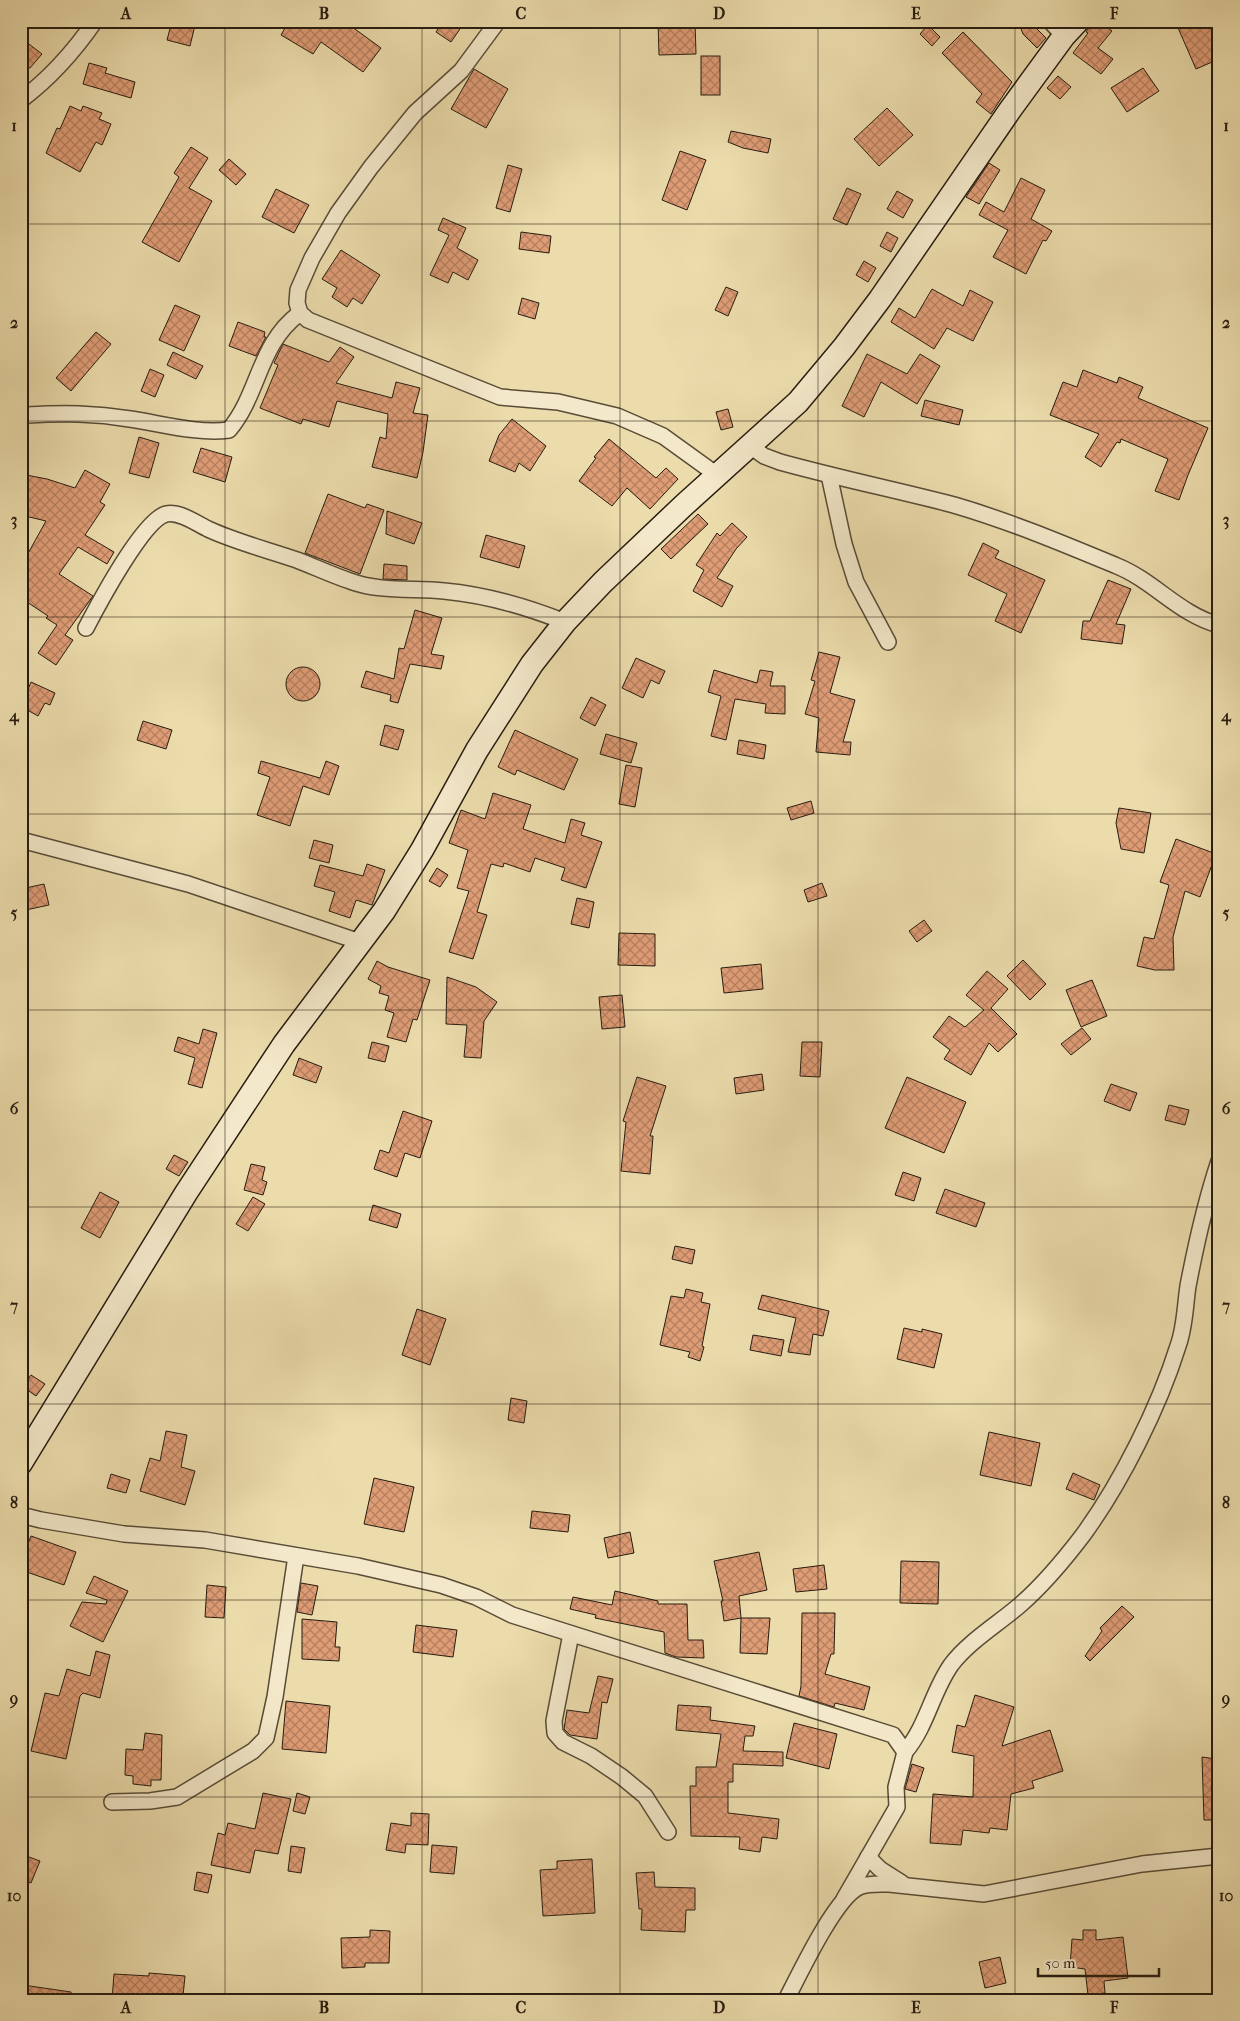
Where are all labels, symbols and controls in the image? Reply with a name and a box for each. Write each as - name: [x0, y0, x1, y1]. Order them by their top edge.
- text: A: [120, 4, 132, 23]
- text: B: [319, 4, 329, 23]
- text: C: [516, 4, 527, 23]
- text: D: [713, 4, 725, 23]
- text: E: [911, 4, 921, 23]
- text: F: [1109, 4, 1119, 23]
- text: 1: [11, 116, 17, 135]
- text: 1: [1223, 116, 1229, 135]
- text: 2: [10, 313, 18, 332]
- text: 2: [1222, 313, 1230, 332]
- text: 3: [11, 510, 17, 530]
- text: 3: [1223, 510, 1229, 530]
- text: 4: [8, 706, 20, 726]
- text: 4: [1220, 706, 1232, 726]
- text: 5: [11, 903, 18, 922]
- text: 5: [1223, 903, 1230, 922]
- text: 6: [10, 1099, 19, 1118]
- text: 6: [1222, 1099, 1231, 1118]
- text: 7: [9, 1296, 18, 1315]
- text: 7: [1221, 1296, 1230, 1315]
- text: 8: [10, 1493, 18, 1512]
- text: 8: [1222, 1493, 1230, 1512]
- text: 9: [9, 1689, 18, 1709]
- text: 9: [1221, 1689, 1230, 1709]
- text: 10: [7, 1886, 21, 1905]
- text: 10: [1219, 1886, 1233, 1905]
- scale bar: [1038, 1946, 1159, 1978]
- text: 50 m: [1045, 1954, 1076, 1972]
- text: A: [120, 1998, 132, 2017]
- text: B: [319, 1998, 329, 2017]
- text: C: [516, 1998, 527, 2017]
- text: D: [713, 1998, 725, 2017]
- text: E: [911, 1998, 921, 2017]
- text: F: [1109, 1998, 1119, 2017]

